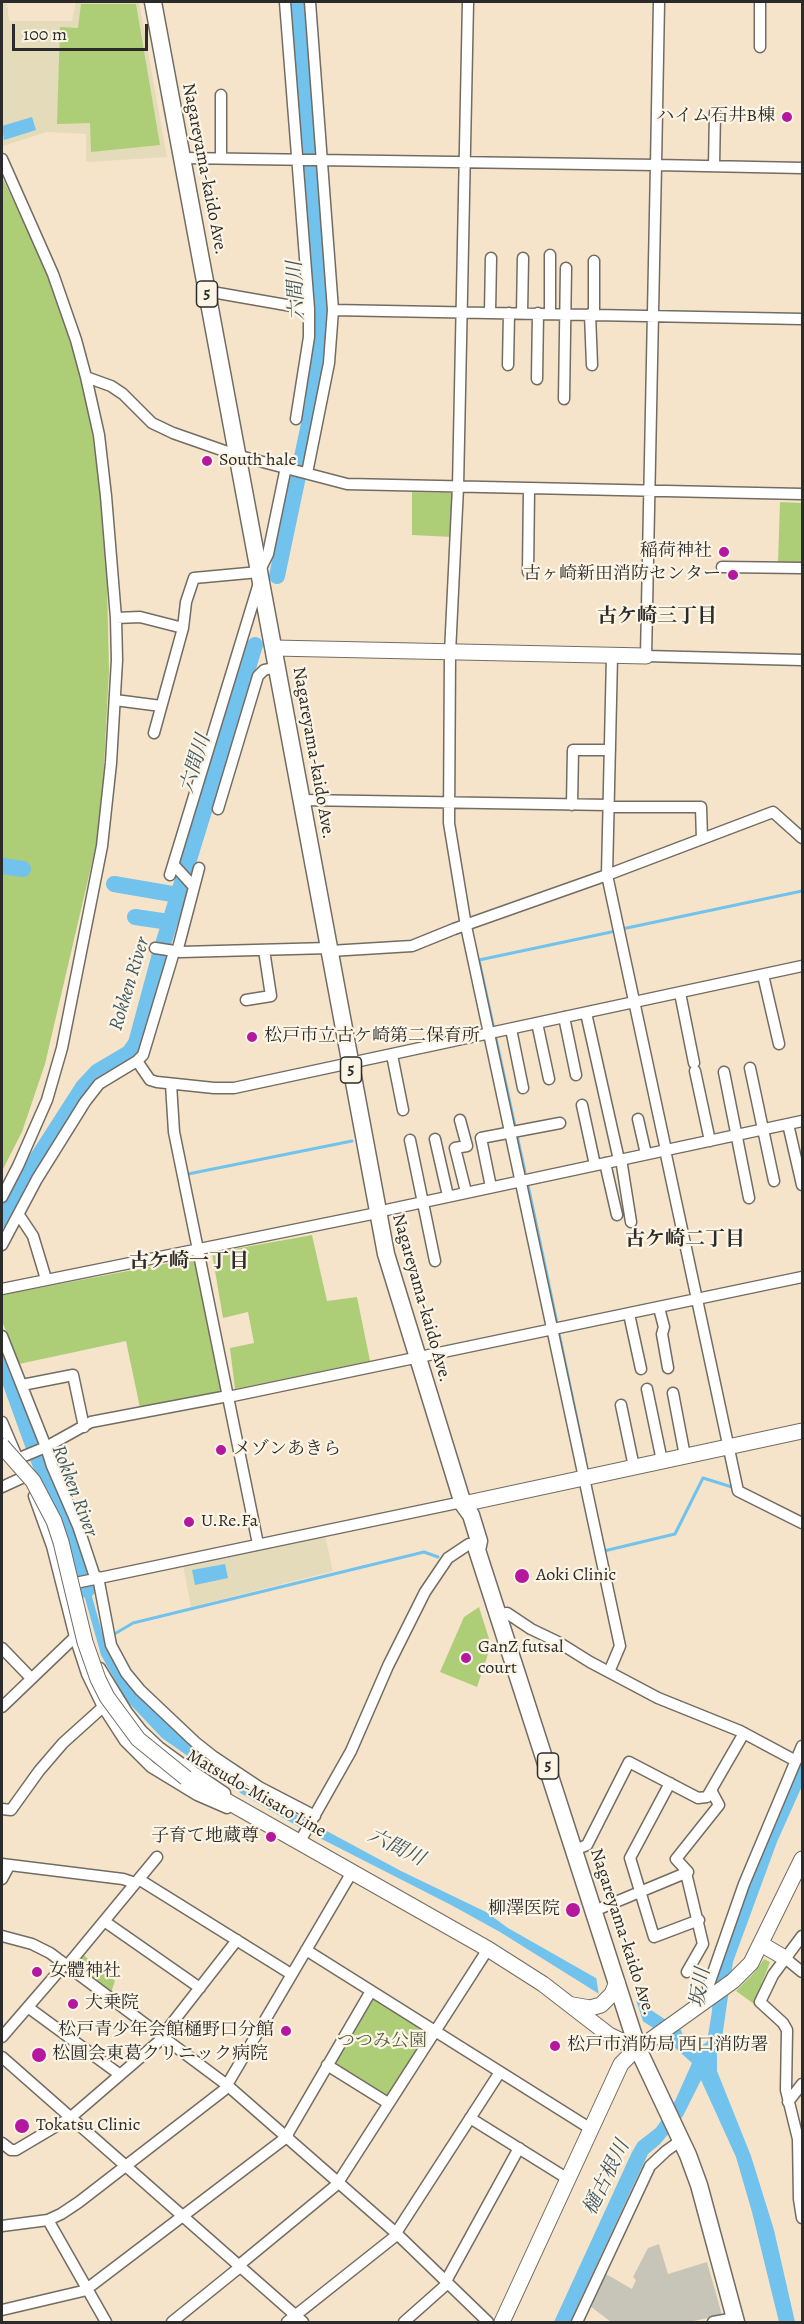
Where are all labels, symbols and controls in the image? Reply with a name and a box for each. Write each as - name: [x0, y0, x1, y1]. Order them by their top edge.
- scale bar: [15, 12, 152, 50]
- text: 100 m: [23, 22, 67, 46]
- street label: Nagareyama-kaido Ave.: [177, 81, 231, 257]
- place label: ハイム石井B棟: [656, 106, 775, 128]
- marker: ハイム石井B棟: [780, 110, 794, 124]
- water label: 六間川: [283, 260, 311, 322]
- road number: 5: [196, 281, 218, 307]
- place label: South hale: [219, 450, 296, 472]
- marker: South hale: [200, 454, 214, 468]
- place label: 稲荷神社: [640, 541, 712, 563]
- marker: 稲荷神社: [717, 545, 731, 559]
- place label: 古ヶ崎新田消防センター: [523, 564, 721, 586]
- marker: 古ヶ崎新田消防センター: [726, 568, 740, 582]
- district label: 古ケ崎三丁目: [597, 605, 717, 629]
- street label: Nagareyama-kaido Ave.: [287, 665, 339, 841]
- water label: 六間川: [176, 732, 216, 796]
- water label: Rokken River: [104, 935, 156, 1033]
- place label: 松戸市立古ケ崎第二保育所: [264, 1026, 480, 1048]
- marker: 松戸市立古ケ崎第二保育所: [245, 1030, 259, 1044]
- road number: 5: [340, 1057, 362, 1083]
- street label: Nagareyama-kaido Ave.: [387, 1211, 455, 1385]
- district label: 古ケ崎二丁目: [625, 1228, 745, 1252]
- district label: 古ケ崎一丁目: [129, 1250, 249, 1274]
- place label: メゾンあきら: [233, 1439, 341, 1461]
- water label: Rokken River: [46, 1442, 102, 1540]
- marker: メゾンあきら: [214, 1443, 228, 1457]
- place label: U.Re.Fa: [201, 1511, 258, 1533]
- marker: U.Re.Fa: [182, 1515, 196, 1529]
- place label: Aoki Clinic: [536, 1565, 616, 1587]
- marker: Aoki Clinic: [513, 1567, 531, 1585]
- place label: GanZ futsal court: [478, 1637, 563, 1680]
- marker: GanZ futsal court: [459, 1651, 473, 1665]
- street label: Matsudo-Misato Line: [182, 1745, 330, 1843]
- road number: 5: [538, 1753, 558, 1779]
- water label: 六間川: [364, 1824, 428, 1872]
- place label: 子育て地蔵尊: [151, 1826, 259, 1848]
- marker: 子育て地蔵尊: [264, 1830, 278, 1844]
- street label: Nagareyama-kaido Ave.: [585, 1846, 659, 2018]
- place label: 柳澤医院: [488, 1899, 560, 1921]
- marker: 柳澤医院: [564, 1901, 582, 1919]
- place label: 女體神社: [49, 1961, 121, 1983]
- marker: 女體神社: [30, 1965, 44, 1979]
- water label: 坂川: [686, 1966, 716, 2010]
- place label: 大乗院: [85, 1993, 139, 2015]
- marker: 大乗院: [66, 1997, 80, 2011]
- place label: 松戸青少年会館樋野口分館: [58, 2020, 274, 2042]
- marker: 松戸青少年会館樋野口分館: [279, 2024, 293, 2038]
- park label: つつみ公園: [337, 2031, 427, 2053]
- place label: 松戸市消防局 西口消防署: [567, 2035, 769, 2057]
- marker: 松戸市消防局 西口消防署: [548, 2039, 562, 2053]
- place label: 松圓会東葛クリニック病院: [52, 2044, 268, 2066]
- marker: 松圓会東葛クリニック病院: [30, 2046, 48, 2064]
- place label: Tokatsu Clinic: [36, 2115, 140, 2137]
- marker: Tokatsu Clinic: [13, 2117, 31, 2135]
- water label: 樋古根川: [579, 2137, 635, 2219]

